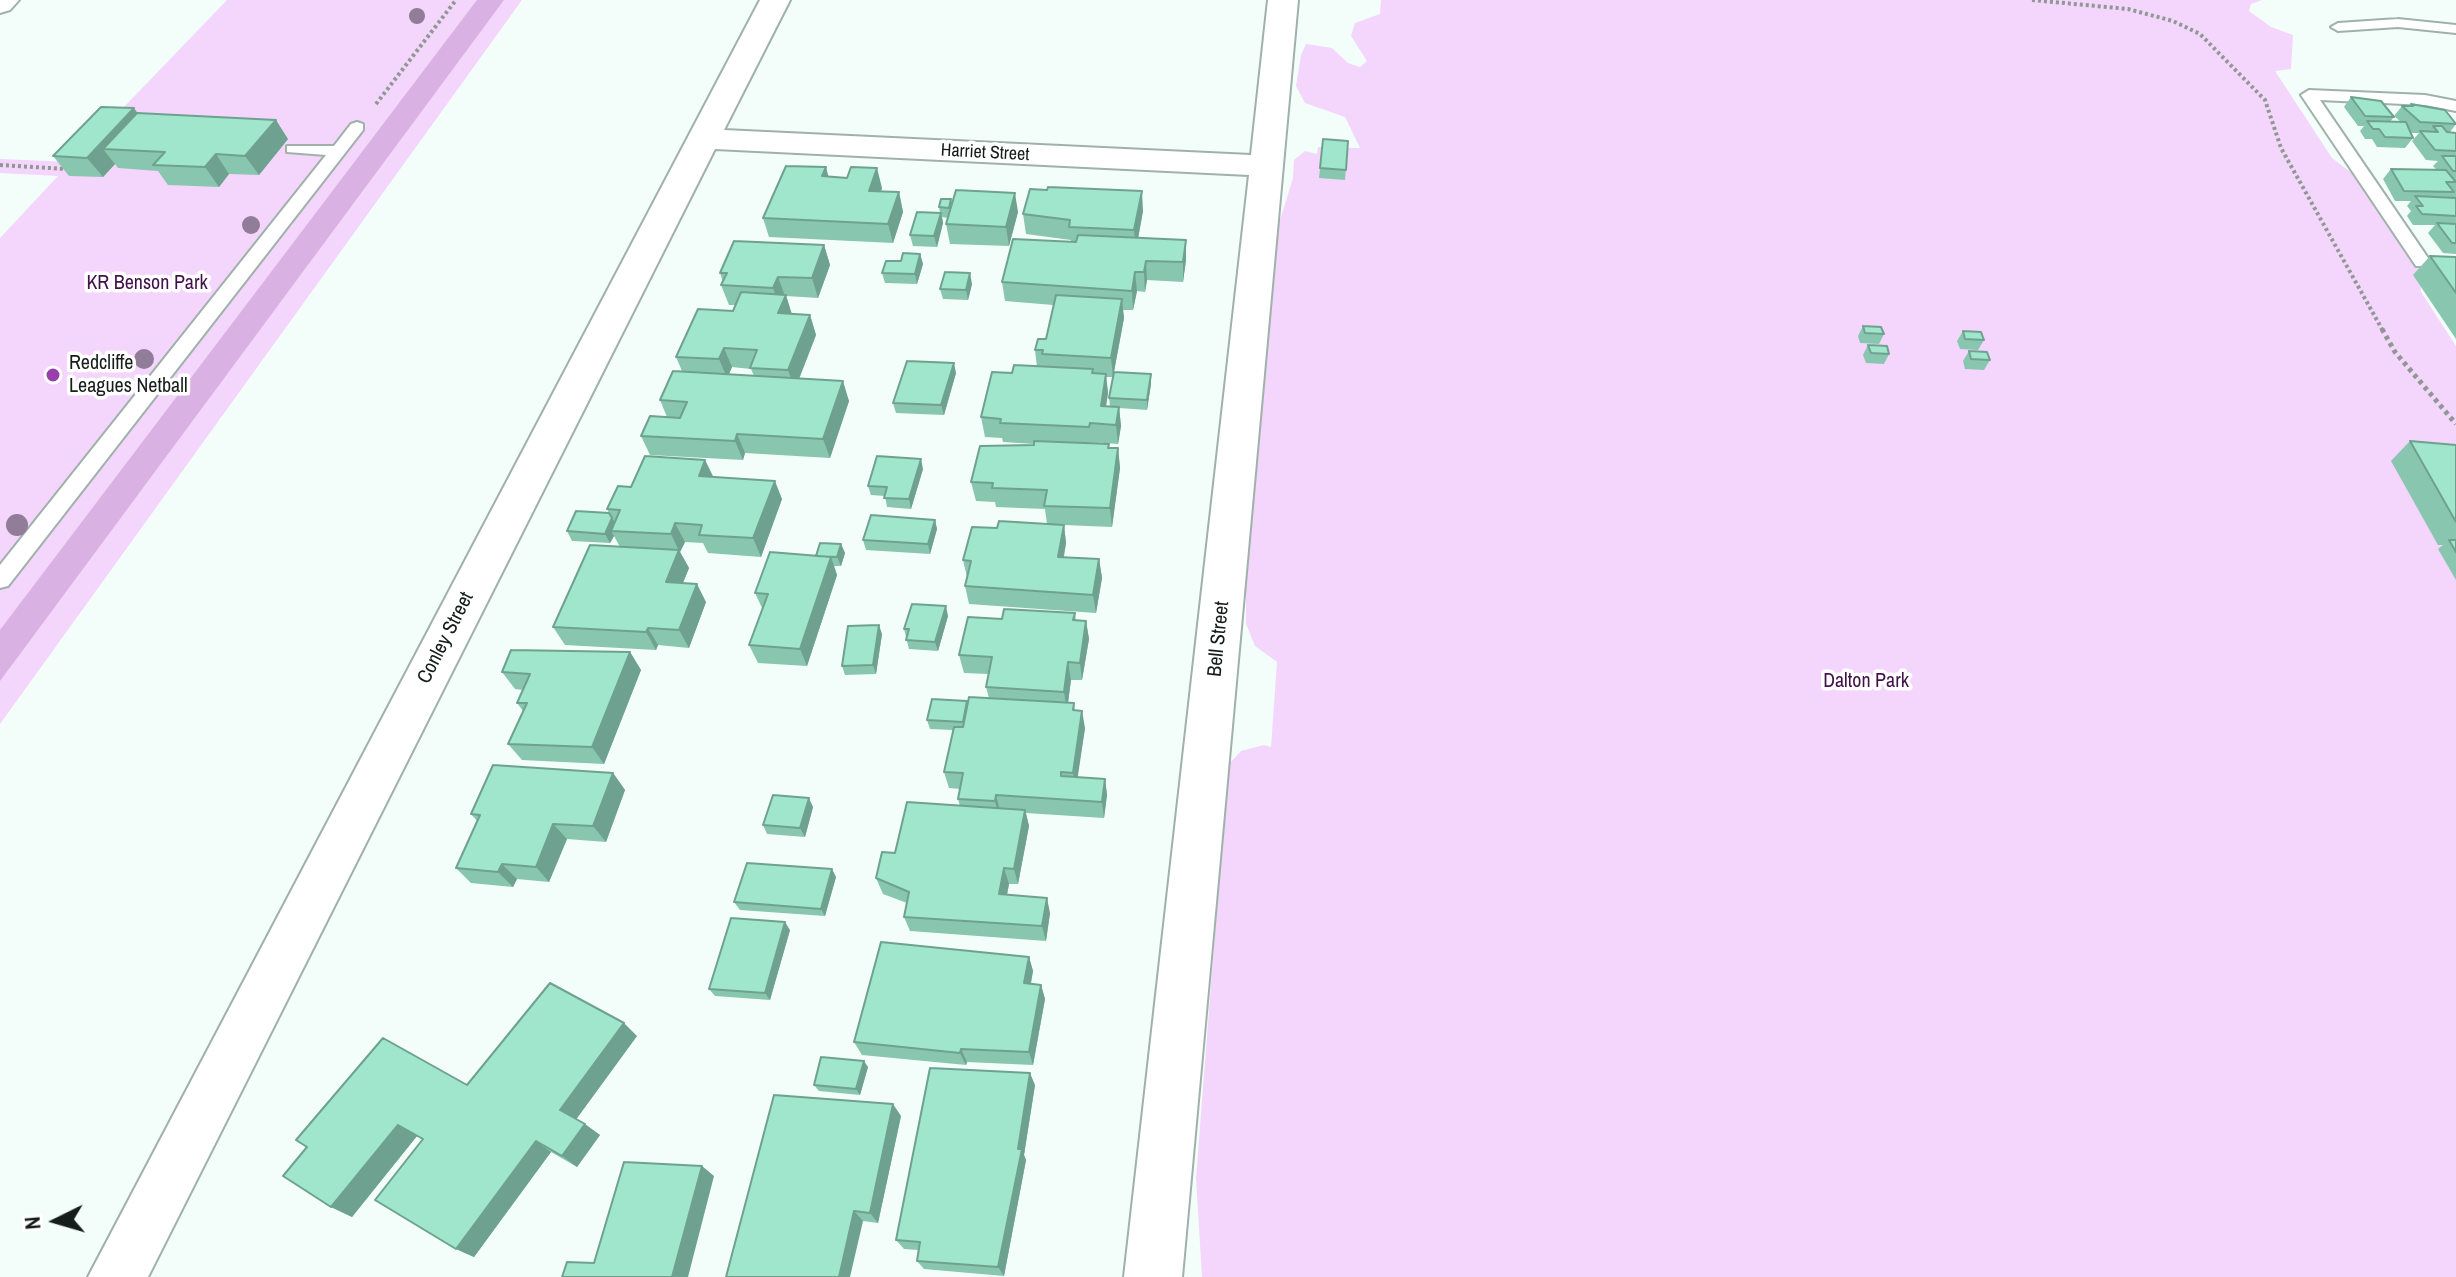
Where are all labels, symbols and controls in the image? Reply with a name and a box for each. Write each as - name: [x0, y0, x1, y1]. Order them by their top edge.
- street label: Harriet Street: [940, 140, 1030, 166]
- park label: KR Benson Park: [86, 272, 208, 296]
- place label: Redcliffe Leagues Netball: [69, 352, 188, 399]
- marker: Redcliffe Leagues Netball: [44, 366, 62, 384]
- street label: Conley Street: [413, 588, 479, 688]
- street label: Bell Street: [1203, 600, 1235, 678]
- park label: Dalton Park: [1823, 670, 1909, 694]
- north arrow: [16, 1181, 96, 1261]
- text: N: [17, 1215, 48, 1231]

